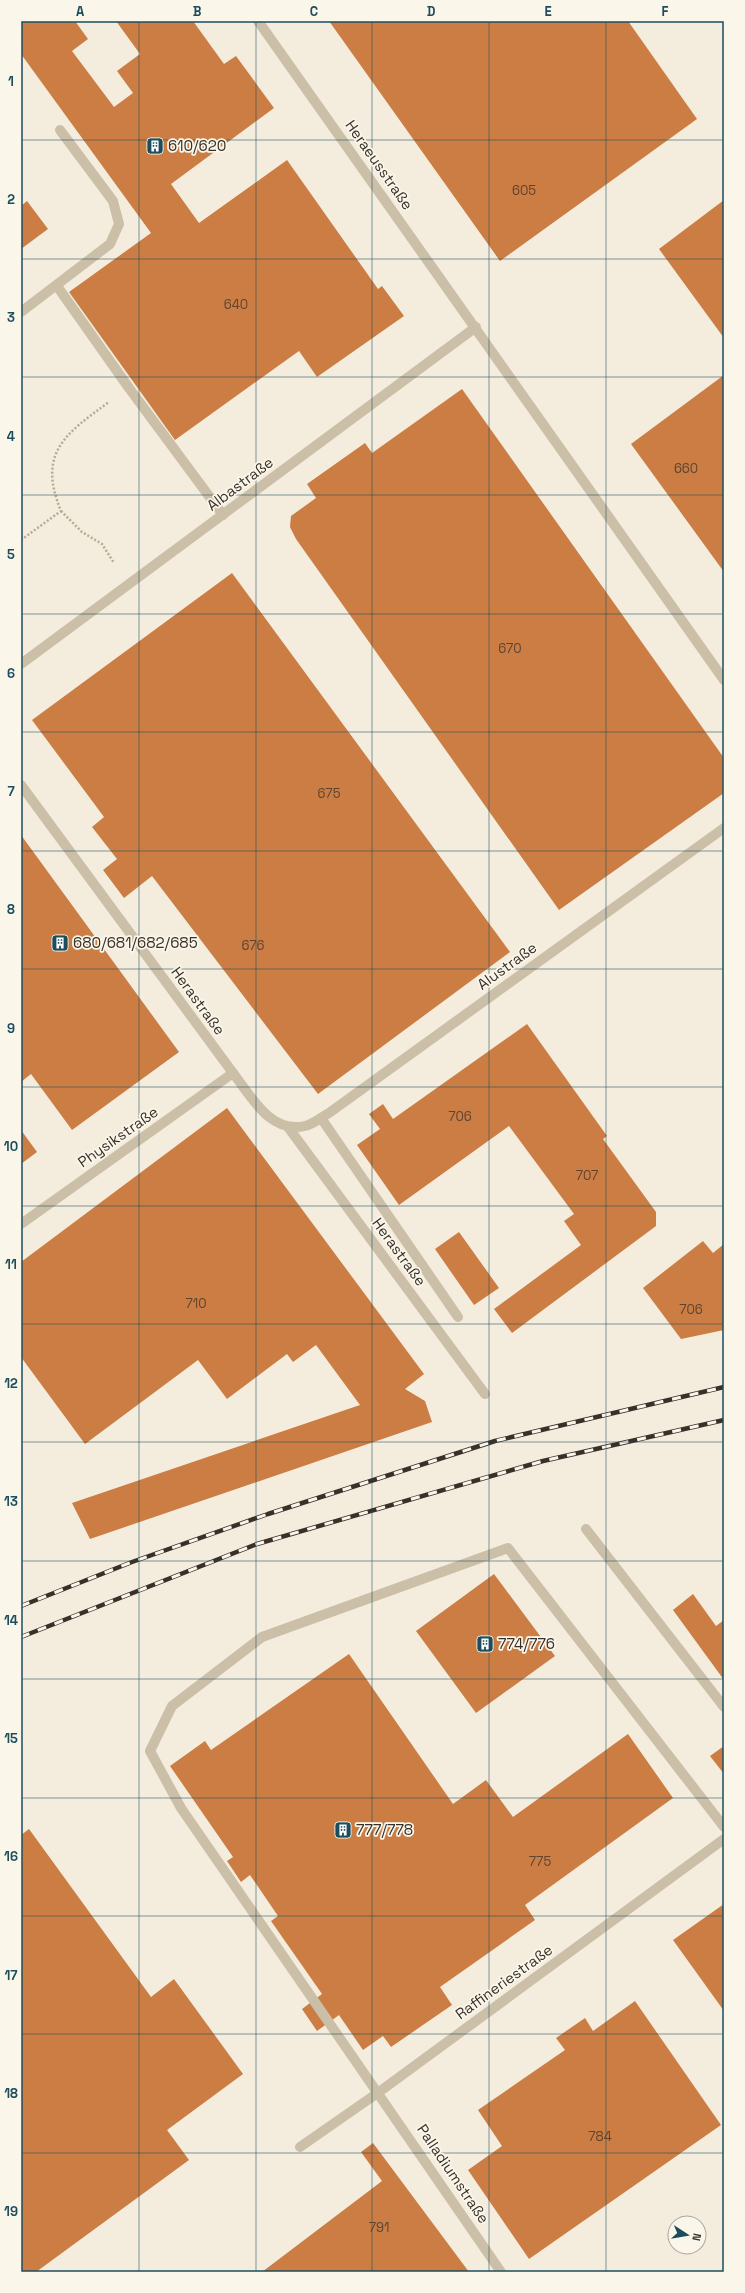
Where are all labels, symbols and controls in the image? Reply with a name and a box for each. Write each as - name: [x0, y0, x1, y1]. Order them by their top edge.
- text: A: [76, 3, 85, 20]
- text: B: [193, 3, 202, 20]
- text: C: [310, 3, 318, 20]
- text: D: [427, 3, 436, 20]
- text: E: [544, 3, 552, 20]
- text: F: [662, 3, 669, 20]
- text: 1: [8, 73, 14, 90]
- street label: Heraeusstraße: [341, 116, 418, 213]
- building icon: 610/620: [145, 136, 165, 156]
- place label: 610/620: [168, 136, 226, 155]
- house number: 605: [512, 182, 536, 199]
- text: 2: [7, 191, 15, 208]
- house number: 640: [224, 296, 248, 313]
- text: 3: [7, 309, 15, 326]
- text: 4: [7, 428, 15, 445]
- street label: Albastraße: [203, 452, 277, 515]
- house number: 660: [674, 460, 698, 477]
- text: 5: [7, 546, 15, 563]
- house number: 670: [498, 640, 522, 657]
- text: 6: [7, 665, 15, 682]
- text: 7: [7, 783, 15, 800]
- house number: 675: [318, 785, 341, 802]
- text: 8: [7, 901, 15, 918]
- building icon: 680/681/682/685: [50, 933, 70, 953]
- place label: 680/681/682/685: [73, 933, 198, 952]
- house number: 676: [242, 937, 265, 954]
- street label: Alustraße: [473, 937, 540, 994]
- street label: Herastraße: [167, 963, 230, 1039]
- text: 9: [7, 1020, 15, 1037]
- street label: Physikstraße: [74, 1102, 162, 1171]
- house number: 706: [448, 1108, 472, 1125]
- text: 10: [4, 1138, 18, 1155]
- house number: 707: [576, 1167, 598, 1184]
- street label: Herastraße: [368, 1214, 431, 1290]
- text: 11: [5, 1256, 17, 1273]
- house number: 710: [186, 1295, 206, 1312]
- house number: 706: [679, 1301, 703, 1318]
- text: 12: [4, 1375, 18, 1392]
- text: 13: [4, 1493, 18, 1510]
- text: 14: [4, 1612, 18, 1629]
- building icon: 774/776: [475, 1634, 495, 1654]
- place label: 774/776: [498, 1634, 555, 1653]
- text: 15: [4, 1730, 18, 1747]
- building icon: 777/778: [333, 1820, 353, 1840]
- place label: 777/778: [356, 1820, 413, 1839]
- text: 16: [4, 1848, 18, 1865]
- house number: 775: [529, 1853, 551, 1870]
- street label: Raffineriestraße: [451, 1940, 556, 2023]
- text: 17: [4, 1967, 18, 1984]
- text: 18: [4, 2085, 18, 2102]
- street label: Palladiumstraße: [413, 2120, 494, 2227]
- house number: 784: [588, 2128, 612, 2145]
- text: 19: [4, 2203, 18, 2220]
- north arrow: [667, 2215, 707, 2255]
- house number: 791: [369, 2219, 389, 2236]
- text: N: [689, 2232, 704, 2242]

